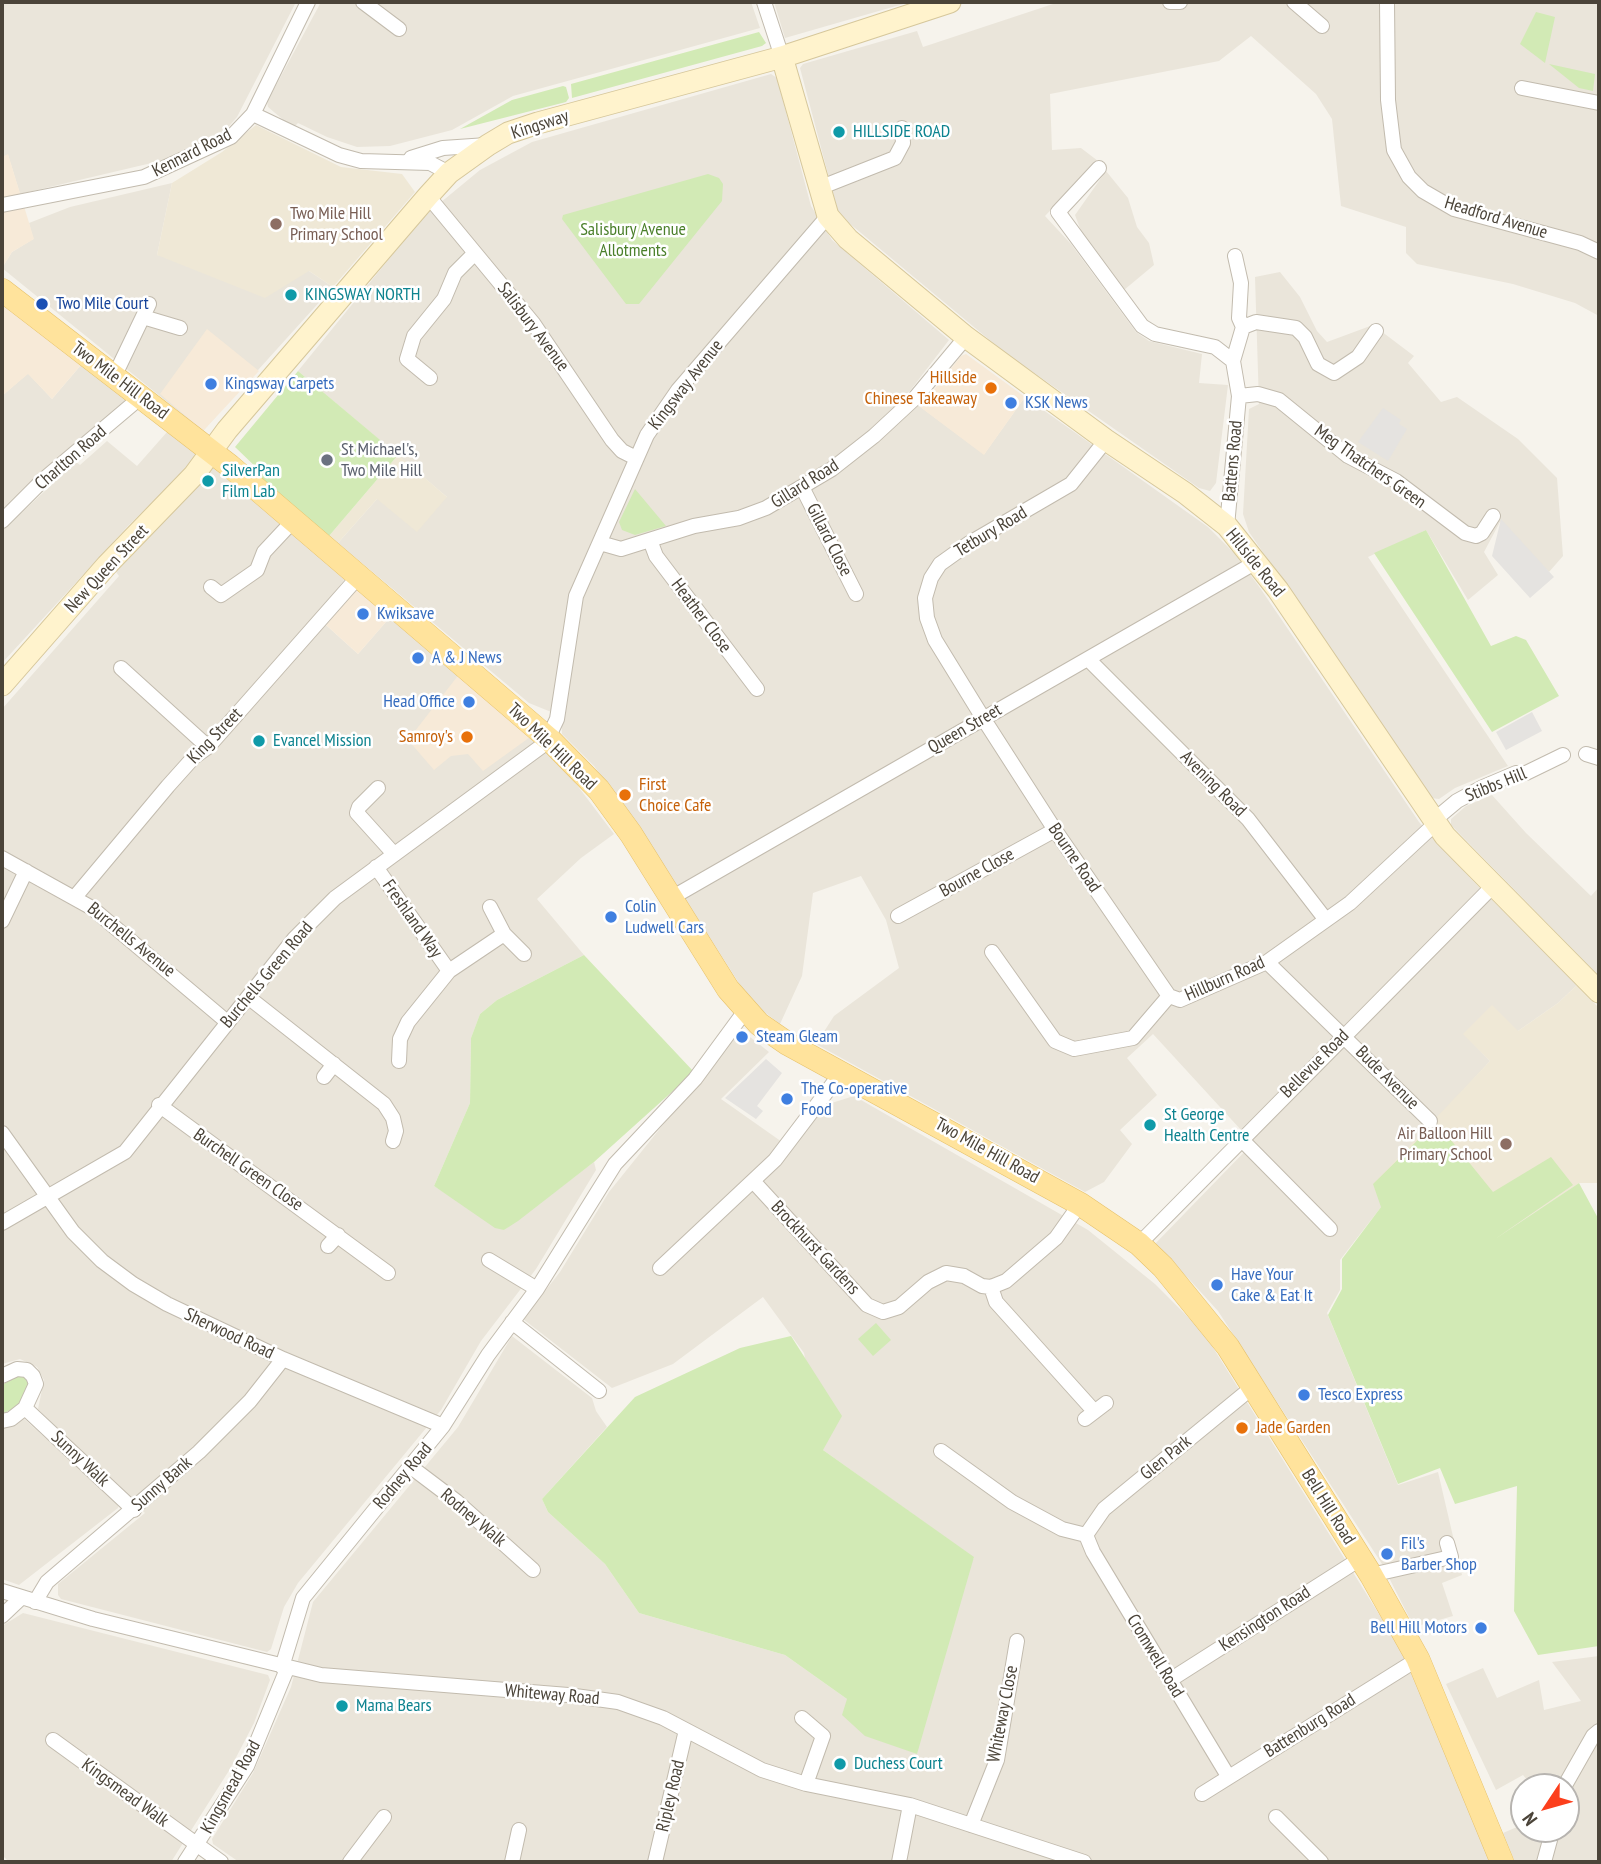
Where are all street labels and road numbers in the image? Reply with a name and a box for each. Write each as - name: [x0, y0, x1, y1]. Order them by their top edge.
- street label: Kingsway: [509, 106, 571, 144]
- street label: Kennard Road: [149, 124, 235, 182]
- street label: Headford Avenue: [1442, 192, 1550, 244]
- street label: Salisbury Avenue: [493, 278, 573, 376]
- street label: Kingsway Avenue: [644, 336, 728, 434]
- street label: Two Mile Hill Road: [67, 338, 173, 424]
- street label: Battens Road: [1219, 420, 1247, 502]
- street label: Meg Thatchers Green: [1310, 420, 1430, 514]
- street label: Charlton Road: [31, 421, 111, 495]
- street label: Gillard Road: [767, 455, 843, 513]
- street label: Gillard Close: [802, 500, 856, 580]
- street label: Tetbury Road: [951, 502, 1031, 562]
- street label: New Queen Street: [61, 520, 153, 618]
- street label: Hillside Road: [1221, 524, 1289, 602]
- street label: Heather Close: [666, 575, 736, 657]
- street label: Two Mile Hill Road: [503, 699, 601, 795]
- street label: Queen Street: [924, 699, 1006, 759]
- street label: King Street: [183, 703, 247, 769]
- street label: Avening Road: [1176, 747, 1250, 821]
- street label: Stibbs Hill: [1462, 763, 1530, 807]
- street label: Bourne Road: [1043, 819, 1105, 897]
- street label: Bourne Close: [936, 844, 1018, 902]
- street label: Freshland Way: [377, 876, 447, 962]
- street label: Burchells Avenue: [83, 898, 179, 982]
- street label: Burchells Green Road: [216, 917, 318, 1033]
- street label: Hillburn Road: [1182, 952, 1268, 1006]
- street label: Bellevue Road: [1276, 1025, 1354, 1103]
- street label: Bude Avenue: [1351, 1042, 1423, 1114]
- street label: Two Mile Hill Road: [931, 1114, 1043, 1188]
- street label: Burchell Green Close: [189, 1124, 307, 1216]
- street label: Brockhurst Gardens: [766, 1197, 864, 1299]
- street label: Sherwood Road: [181, 1304, 277, 1364]
- street label: Sunny Walk: [46, 1427, 114, 1491]
- street label: Glen Park: [1136, 1431, 1196, 1485]
- street label: Rodney Road: [369, 1438, 437, 1514]
- street label: Sunny Bank: [128, 1452, 196, 1516]
- street label: Bell Hill Road: [1296, 1465, 1360, 1549]
- street label: Rodney Walk: [436, 1484, 510, 1552]
- street label: Kensington Road: [1215, 1582, 1315, 1656]
- street label: Cromwell Road: [1122, 1610, 1188, 1702]
- street label: Whiteway Close: [983, 1664, 1023, 1764]
- street label: Whiteway Road: [504, 1680, 600, 1710]
- street label: Battenburg Road: [1260, 1689, 1360, 1763]
- street label: Kingsmead Road: [197, 1737, 265, 1837]
- street label: Kingsmead Walk: [77, 1754, 173, 1832]
- street label: Ripley Road: [652, 1758, 690, 1834]

